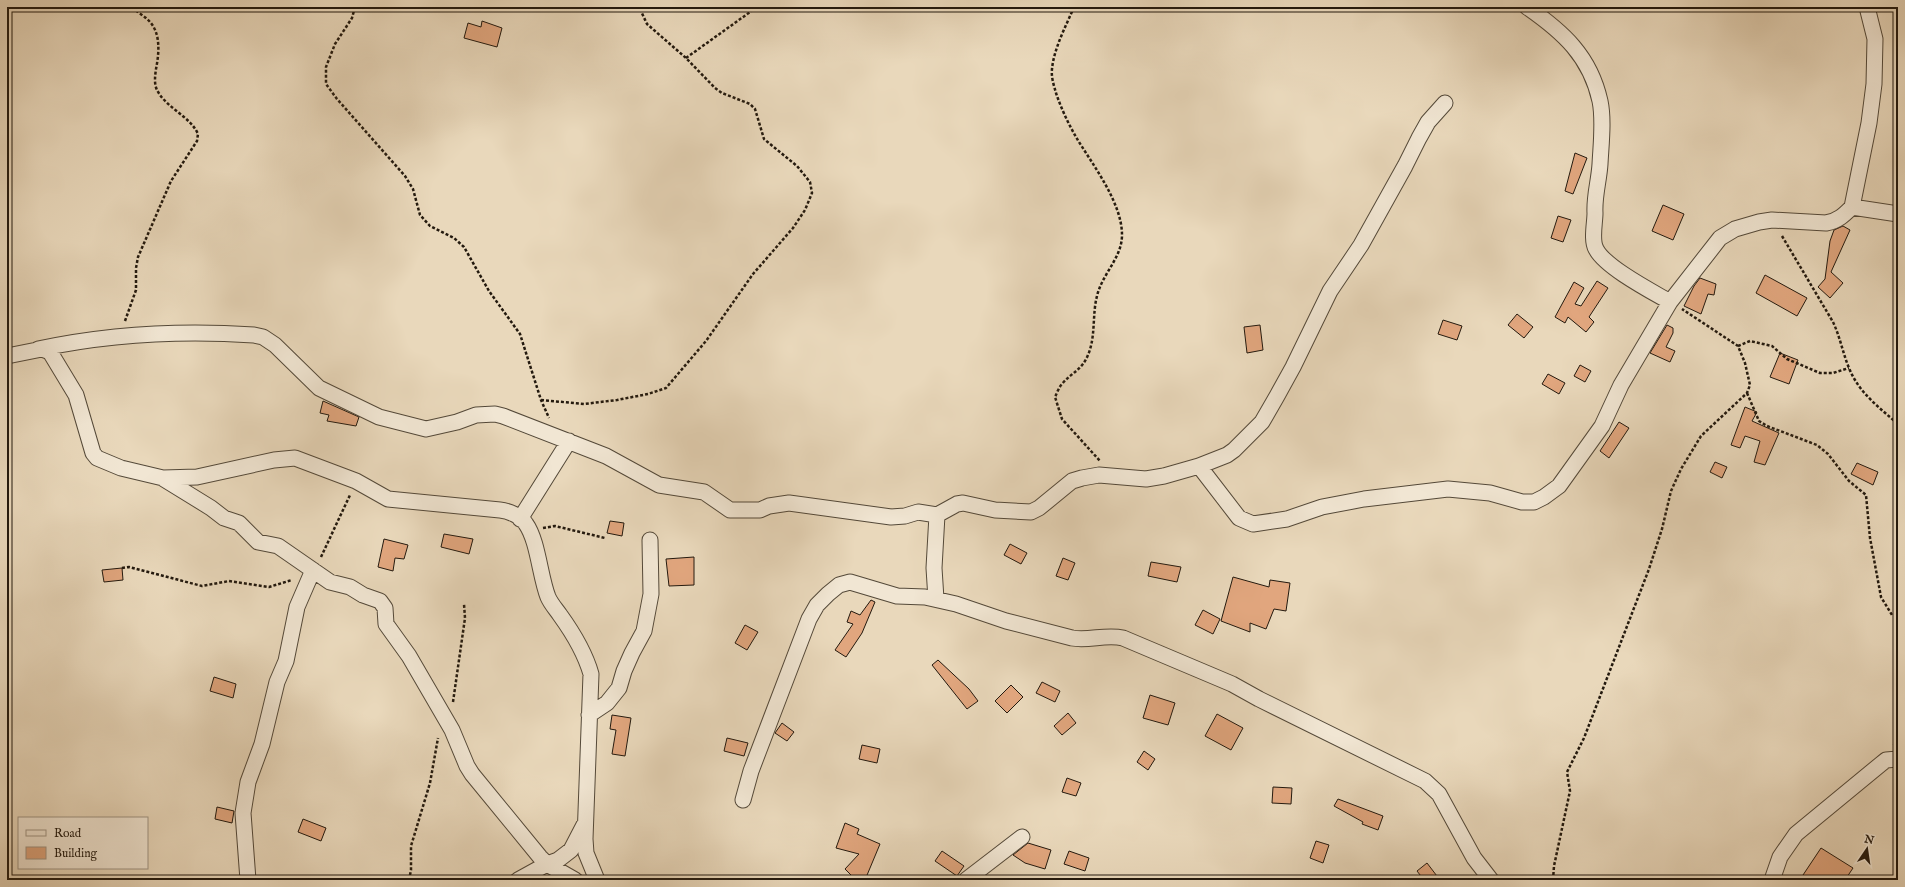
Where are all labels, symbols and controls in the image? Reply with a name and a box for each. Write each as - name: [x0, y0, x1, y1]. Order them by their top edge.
- legend: [18, 817, 148, 869]
- text: Road: [54, 826, 82, 841]
- north arrow: [1847, 829, 1887, 869]
- text: N: [1862, 832, 1876, 848]
- text: Building: [54, 846, 98, 861]

